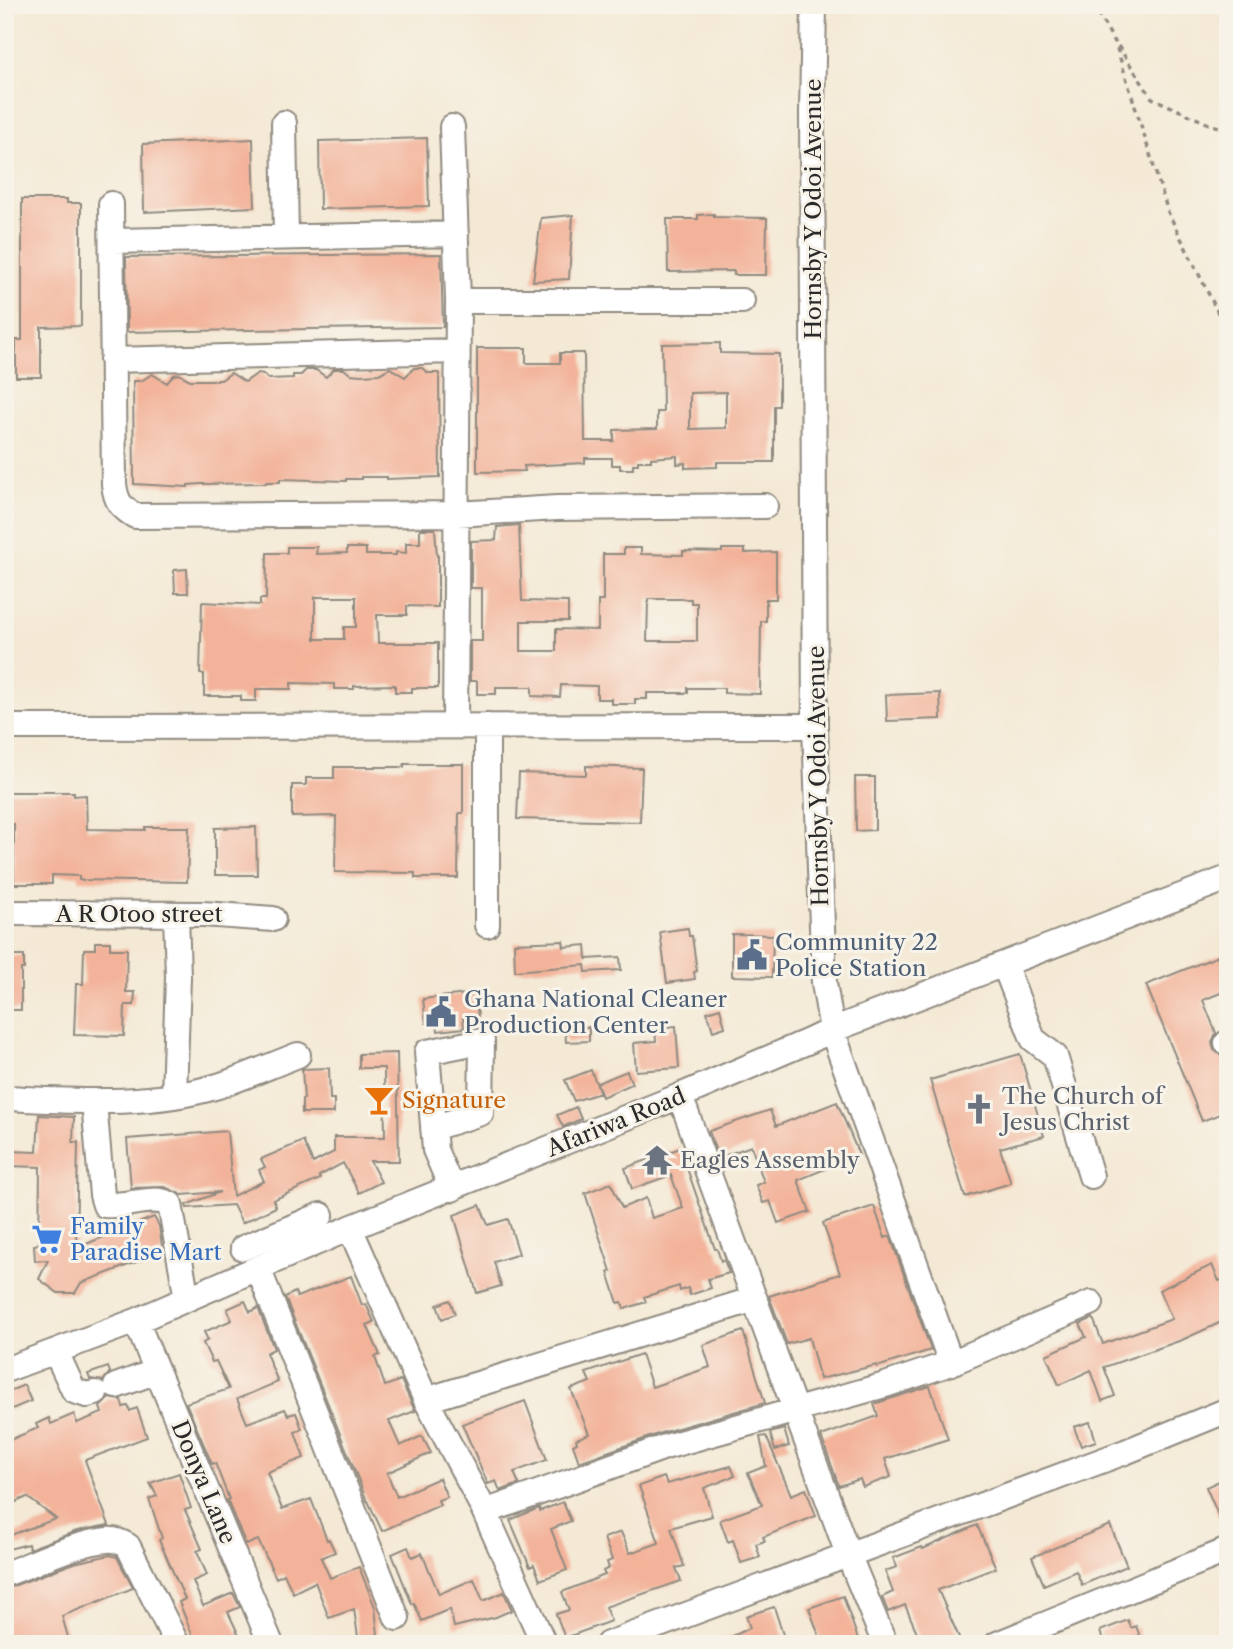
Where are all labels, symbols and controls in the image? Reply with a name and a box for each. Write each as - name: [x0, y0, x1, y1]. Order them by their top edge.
- street label: Hornsby Y Odoi Avenue: [799, 79, 827, 339]
- street label: Hornsby Y Odoi Avenue: [802, 645, 834, 907]
- street label: A R Otoo street: [54, 900, 223, 928]
- place label: Community 22 Police Station: [775, 928, 938, 982]
- public building icon: Community 22 Police Station: [735, 938, 769, 972]
- place label: Ghana National Cleaner Production Center: [464, 985, 728, 1039]
- public building icon: Ghana National Cleaner Production Center: [424, 995, 458, 1029]
- street label: Afariwa Road: [542, 1081, 689, 1163]
- place label: The Church of Jesus Christ: [999, 1082, 1166, 1136]
- bar icon: Signature: [362, 1083, 396, 1117]
- place label: Signature: [402, 1086, 506, 1114]
- church icon: The Church of Jesus Christ: [962, 1092, 996, 1126]
- temple icon: Eagles Assembly: [640, 1143, 674, 1177]
- place label: Eagles Assembly: [680, 1146, 860, 1174]
- place label: Family Paradise Mart: [70, 1212, 222, 1266]
- supermarket icon: Family Paradise Mart: [30, 1222, 64, 1256]
- street label: Donya Lane: [165, 1416, 243, 1548]

